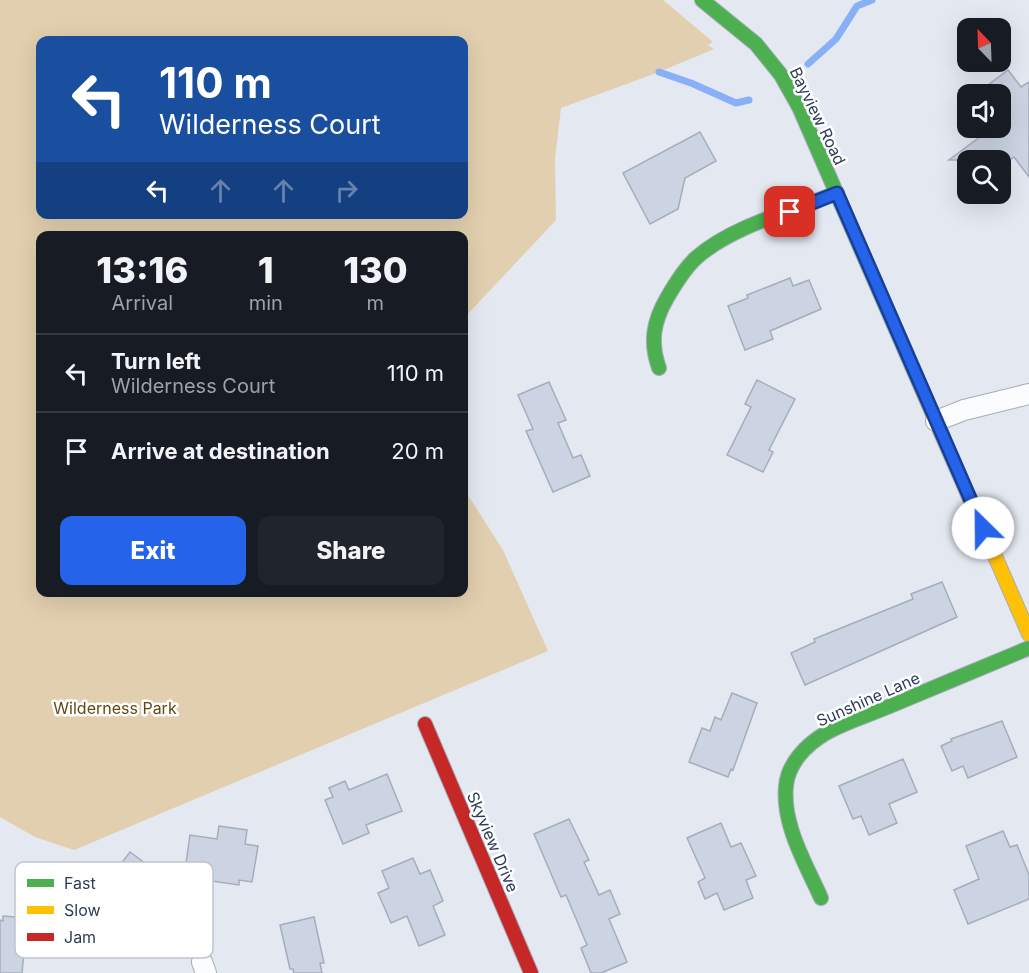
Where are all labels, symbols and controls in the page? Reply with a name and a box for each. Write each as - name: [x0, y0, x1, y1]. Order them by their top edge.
- north arrow: [957, 18, 1011, 72]
- map controls: [957, 18, 1011, 204]
- text: 110 m: [159, 57, 272, 108]
- icon: left: [60, 60, 138, 138]
- street label: Bayview Road: [786, 64, 850, 168]
- button: sound: [957, 84, 1011, 138]
- text: Wilderness Court: [159, 108, 381, 141]
- button: search: [957, 150, 1011, 204]
- icon: left: [141, 174, 174, 207]
- icon: ahead: [204, 174, 237, 207]
- icon: ahead: [267, 174, 300, 207]
- icon: right: [330, 174, 363, 207]
- pin: [764, 186, 815, 237]
- icon: arrive: [773, 195, 806, 228]
- text: 13:16: [96, 248, 188, 292]
- text: 1: [258, 248, 274, 292]
- text: 130: [343, 248, 408, 292]
- text: Arrival: [112, 291, 173, 315]
- text: min: [249, 291, 283, 315]
- text: m: [367, 291, 384, 315]
- text: Turn left: [111, 348, 201, 374]
- icon: left: [60, 357, 93, 390]
- text: 110 m: [387, 360, 444, 386]
- text: Wilderness Court: [111, 374, 275, 398]
- icon: arrive: [60, 435, 93, 468]
- text: Arrive at destination: [111, 438, 330, 464]
- text: 20 m: [391, 438, 444, 464]
- position arrow: [951, 496, 1015, 560]
- button: Exit: [60, 516, 246, 585]
- button: Share: [258, 516, 444, 585]
- street label: Sunshine Lane: [813, 667, 923, 731]
- park label: Wilderness Park: [53, 698, 177, 718]
- street label: Skyview Drive: [463, 789, 523, 895]
- legend: [15, 862, 213, 958]
- text: Fast: [64, 873, 96, 893]
- text: Slow: [64, 900, 101, 920]
- text: Jam: [64, 927, 96, 947]

